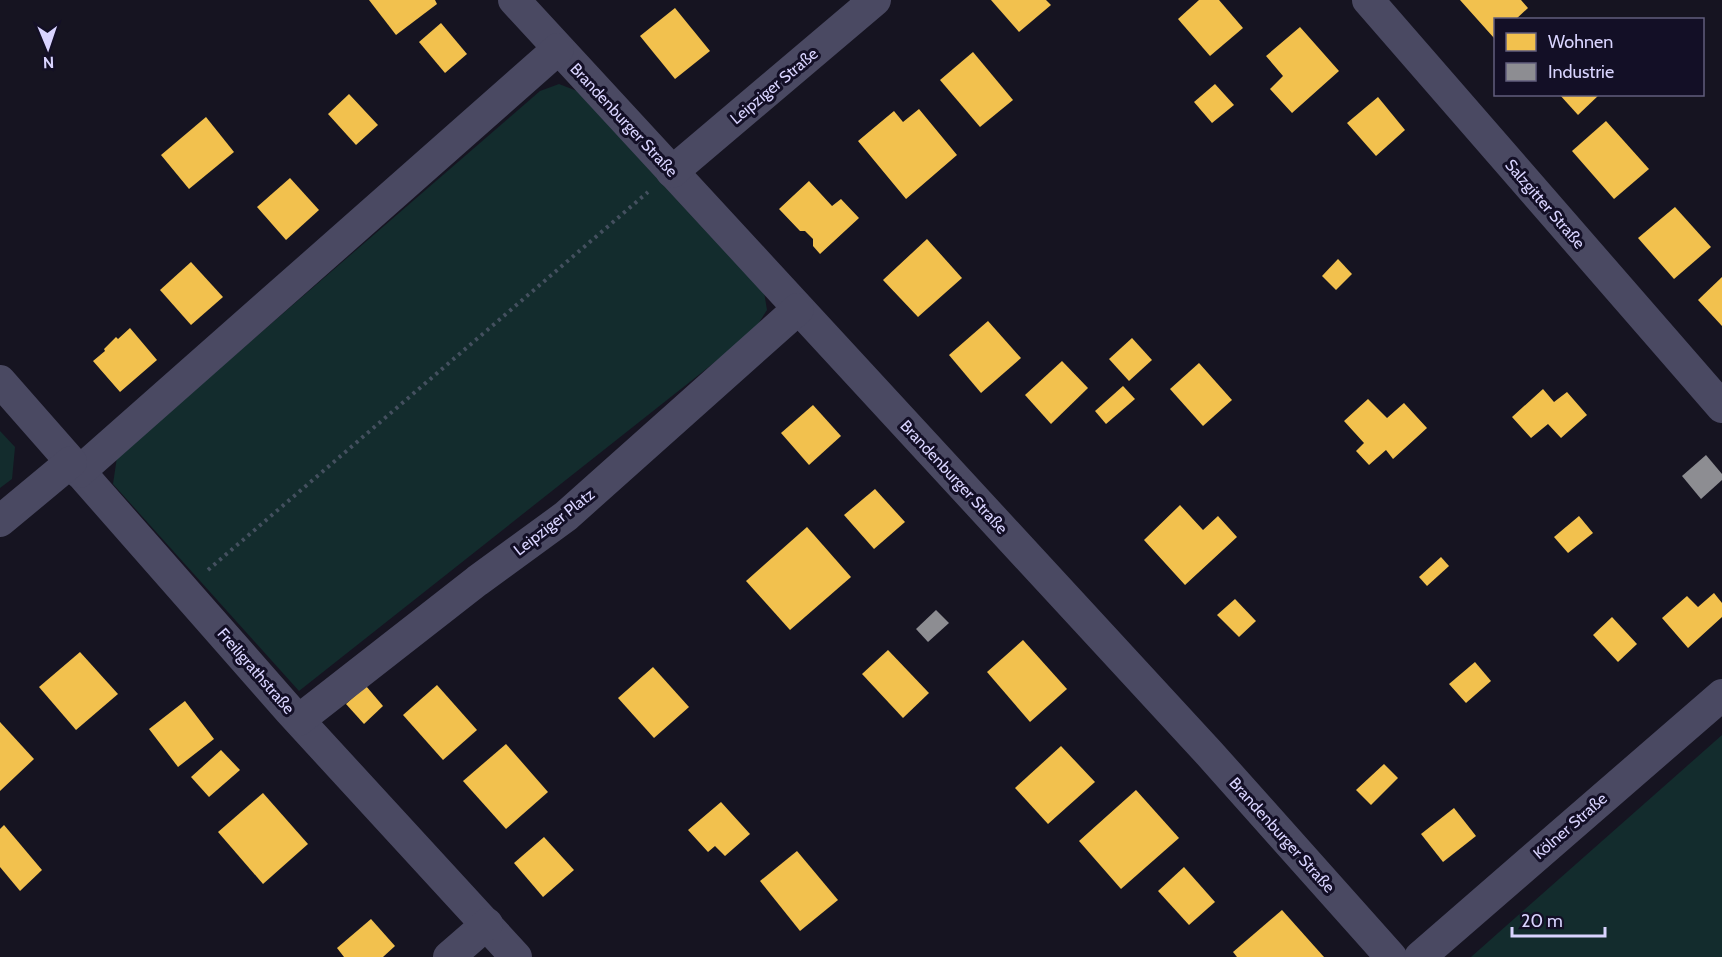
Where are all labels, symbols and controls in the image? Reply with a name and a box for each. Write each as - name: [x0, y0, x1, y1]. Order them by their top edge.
- north arrow: [18, 18, 78, 78]
- legend: [1494, 18, 1704, 96]
- text: Wohnen: [1548, 31, 1613, 53]
- street label: Leipziger Straße: [726, 44, 822, 128]
- text: N: [43, 53, 54, 72]
- street label: Brandenburger Straße: [566, 59, 682, 181]
- text: Industrie: [1548, 61, 1614, 83]
- street label: Salzgitter Straße: [1501, 156, 1589, 252]
- street label: Brandenburger Straße: [896, 416, 1012, 538]
- street label: Leipziger Platz: [510, 484, 599, 559]
- street label: Freiligrathstraße: [213, 624, 299, 718]
- street label: Brandenburger Straße: [1225, 773, 1339, 897]
- street label: Kölner Straße: [1529, 789, 1611, 863]
- scale bar: [1512, 900, 1605, 938]
- text: 20 m: [1521, 910, 1563, 932]

